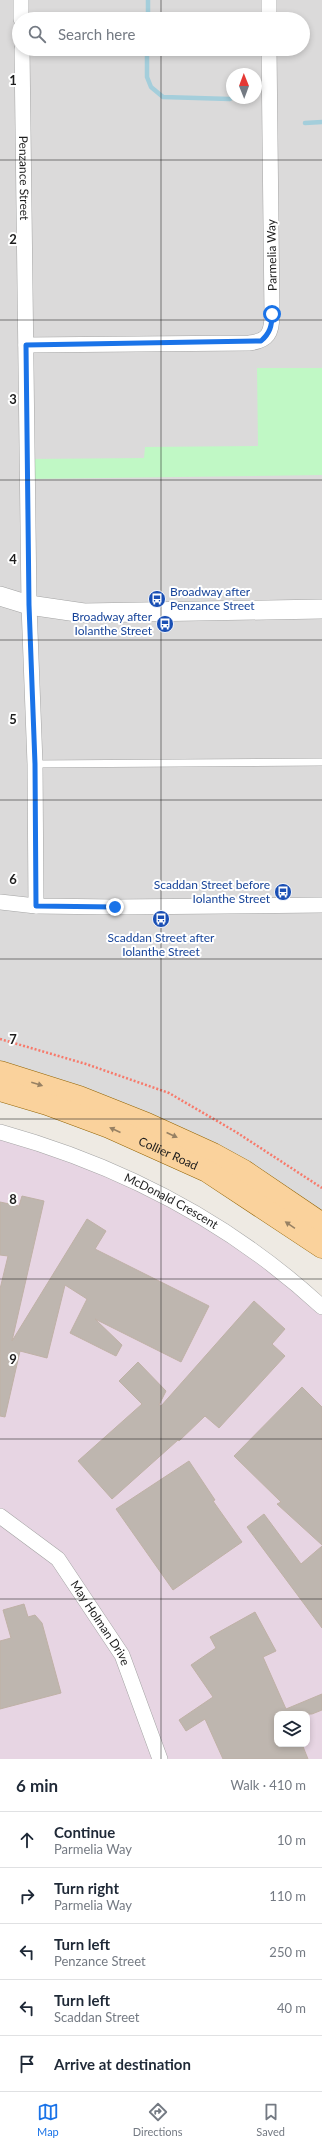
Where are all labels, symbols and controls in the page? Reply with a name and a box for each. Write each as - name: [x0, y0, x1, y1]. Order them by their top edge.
- search box: [12, 12, 310, 56]
- icon: search: [26, 23, 48, 45]
- text: Search here: [58, 25, 135, 43]
- north arrow: [226, 68, 262, 104]
- text: 1: [9, 72, 17, 88]
- street label: Penzance Street: [16, 136, 32, 221]
- street label: Parmelia Way: [263, 218, 280, 291]
- text: 2: [9, 231, 17, 247]
- route start: [263, 305, 281, 323]
- text: 3: [9, 391, 17, 407]
- text: 4: [9, 551, 17, 567]
- place label: Broadway after Penzance Street: [170, 584, 255, 613]
- bus stop icon: Broadway after Penzance Street: [147, 589, 167, 609]
- place label: Broadway after Iolanthe Street: [72, 609, 153, 638]
- bus stop icon: Broadway after Iolanthe Street: [155, 614, 175, 634]
- text: 5: [9, 711, 17, 727]
- text: 6: [9, 871, 17, 887]
- place label: Scaddan Street before Iolanthe Street: [154, 877, 271, 906]
- bus stop icon: Scaddan Street before Iolanthe Street: [273, 882, 293, 902]
- route end: [106, 898, 124, 916]
- bus stop icon: Scaddan Street after Iolanthe Street: [151, 909, 171, 929]
- place label: Scaddan Street after Iolanthe Street: [108, 930, 215, 959]
- text: 7: [9, 1031, 17, 1047]
- one-way arrow: [32, 1081, 44, 1087]
- one-way arrow: [109, 1126, 121, 1133]
- one-way arrow: [166, 1132, 177, 1138]
- street label: Collier Road: [136, 1133, 200, 1173]
- street label: McDonald Crescent: [122, 1170, 222, 1232]
- text: 8: [9, 1191, 17, 1207]
- one-way arrow: [285, 1221, 295, 1229]
- text: 9: [9, 1351, 17, 1367]
- street label: May Holman Drive: [67, 1577, 133, 1668]
- map controls: [274, 1711, 310, 1747]
- button: layers: [274, 1711, 310, 1747]
- text: 6 min: [16, 1775, 58, 1796]
- text: Walk · 410 m: [230, 1777, 306, 1793]
- text: Continue: [54, 1823, 115, 1841]
- icon: ahead: [16, 1829, 38, 1851]
- text: 10 m: [277, 1832, 306, 1848]
- text: Parmelia Way: [54, 1841, 132, 1857]
- text: Turn right: [54, 1879, 119, 1897]
- icon: right: [16, 1885, 38, 1907]
- text: 110 m: [269, 1888, 306, 1904]
- text: Parmelia Way: [54, 1897, 132, 1913]
- text: Turn left: [54, 1935, 110, 1953]
- icon: left: [16, 1941, 38, 1963]
- text: 250 m: [269, 1944, 306, 1960]
- text: Penzance Street: [54, 1953, 146, 1969]
- text: Turn left: [54, 1991, 110, 2009]
- icon: left: [16, 1997, 38, 2019]
- text: 40 m: [277, 2000, 306, 2016]
- text: Scaddan Street: [54, 2009, 140, 2025]
- icon: arrive: [16, 2053, 38, 2075]
- text: Arrive at destination: [54, 2055, 191, 2073]
- tab: Map: [37, 2101, 59, 2138]
- tab: Directions: [133, 2101, 182, 2138]
- tab: Saved: [256, 2101, 285, 2138]

